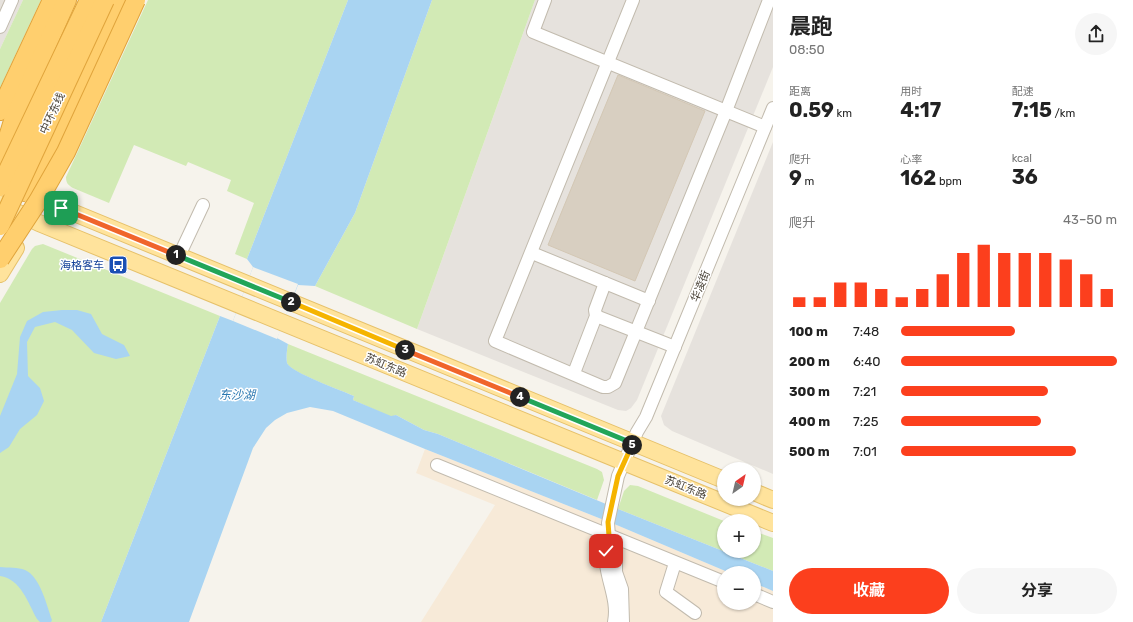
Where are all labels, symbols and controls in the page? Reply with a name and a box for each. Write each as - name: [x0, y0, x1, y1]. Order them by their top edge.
- text: 晨跑: [789, 13, 833, 40]
- button: share: [1075, 13, 1117, 55]
- text: 08:50: [789, 42, 825, 57]
- text: 距离: [789, 85, 811, 98]
- text: 用时: [900, 85, 922, 98]
- text: 配速: [1012, 85, 1034, 98]
- street label: 中环东线: [37, 91, 68, 136]
- text: 0.59: [789, 98, 834, 122]
- text: 4:17: [900, 98, 941, 122]
- text: 7:15: [1012, 98, 1052, 122]
- text: km: [834, 107, 852, 120]
- text: /km: [1052, 107, 1075, 120]
- text: kcal: [1012, 152, 1032, 165]
- text: 爬升: [789, 153, 811, 166]
- text: 心率: [900, 153, 922, 166]
- text: 36: [1012, 165, 1038, 189]
- text: 9: [789, 166, 802, 190]
- text: 162: [900, 166, 936, 190]
- text: m: [802, 175, 814, 188]
- text: bpm: [936, 175, 962, 188]
- pin: [44, 191, 78, 225]
- icon: arrive: [50, 197, 72, 219]
- text: 43–50 m: [1063, 212, 1117, 227]
- text: 爬升: [789, 215, 815, 230]
- pin: 1: [166, 245, 186, 265]
- text: 1: [173, 248, 179, 261]
- bus stop icon: 海格客车: [107, 254, 129, 276]
- place label: 海格客车: [60, 259, 104, 272]
- street label: 华凌街: [688, 268, 713, 304]
- pin: 2: [281, 292, 301, 312]
- text: 2: [287, 295, 295, 308]
- text: 100 m: [789, 324, 828, 339]
- text: 7:48: [853, 324, 879, 339]
- pin: 3: [395, 340, 415, 360]
- text: 3: [401, 343, 409, 356]
- street label: 苏虹东路: [363, 351, 409, 380]
- text: 200 m: [789, 354, 830, 369]
- text: 6:40: [853, 354, 881, 369]
- text: 300 m: [789, 384, 830, 399]
- text: 7:21: [853, 384, 876, 399]
- pin: 4: [510, 387, 530, 407]
- water label: 东沙湖: [219, 388, 257, 402]
- text: 4: [516, 390, 524, 403]
- text: 400 m: [789, 414, 830, 429]
- text: 7:25: [853, 414, 878, 429]
- pin: 5: [622, 435, 642, 455]
- text: 5: [628, 438, 636, 451]
- text: 500 m: [789, 444, 830, 459]
- text: 7:01: [853, 444, 877, 459]
- north arrow: [717, 462, 761, 506]
- map controls: [717, 462, 761, 610]
- street label: 苏虹东路: [663, 473, 709, 502]
- button: +: [717, 514, 761, 558]
- pin: [589, 534, 623, 568]
- icon: check: [595, 540, 617, 562]
- button: −: [717, 566, 761, 610]
- button: 收藏: [789, 568, 949, 614]
- button: 分享: [957, 568, 1117, 614]

